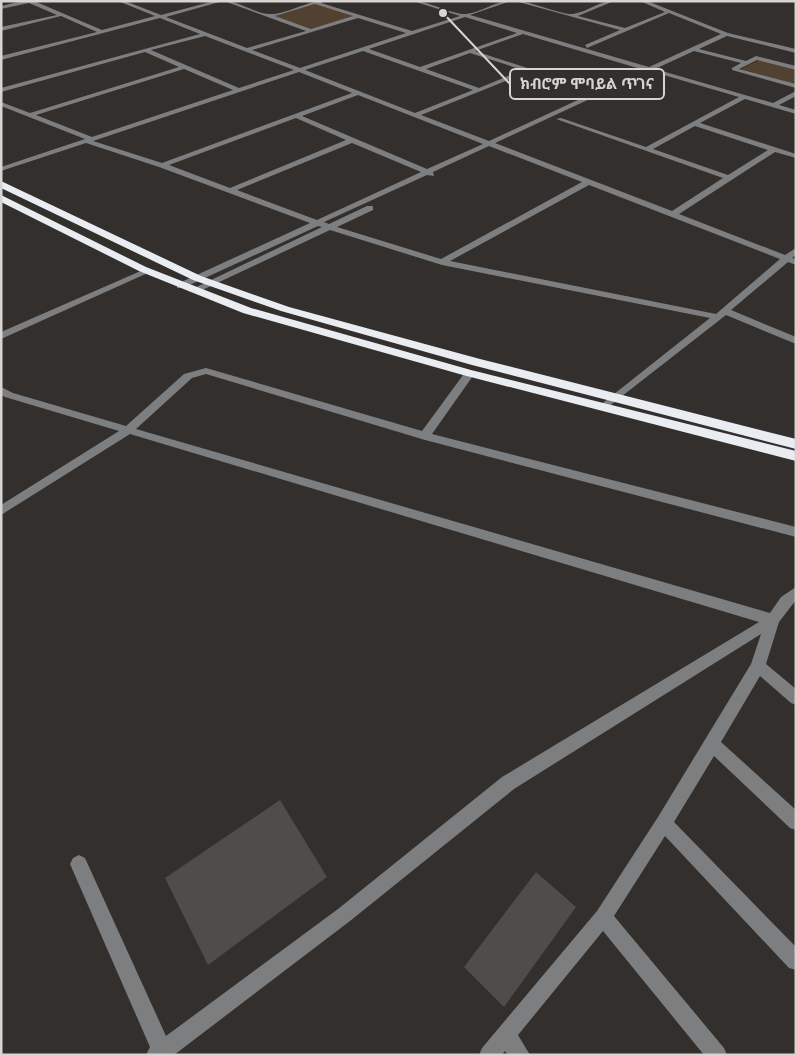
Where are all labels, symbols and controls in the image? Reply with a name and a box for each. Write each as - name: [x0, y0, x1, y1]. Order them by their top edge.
- callout: ክብሮም ሞባይል ጥገና: [510, 69, 664, 99]
- text: ክብሮም ሞባይል ጥገና: [520, 73, 655, 93]

